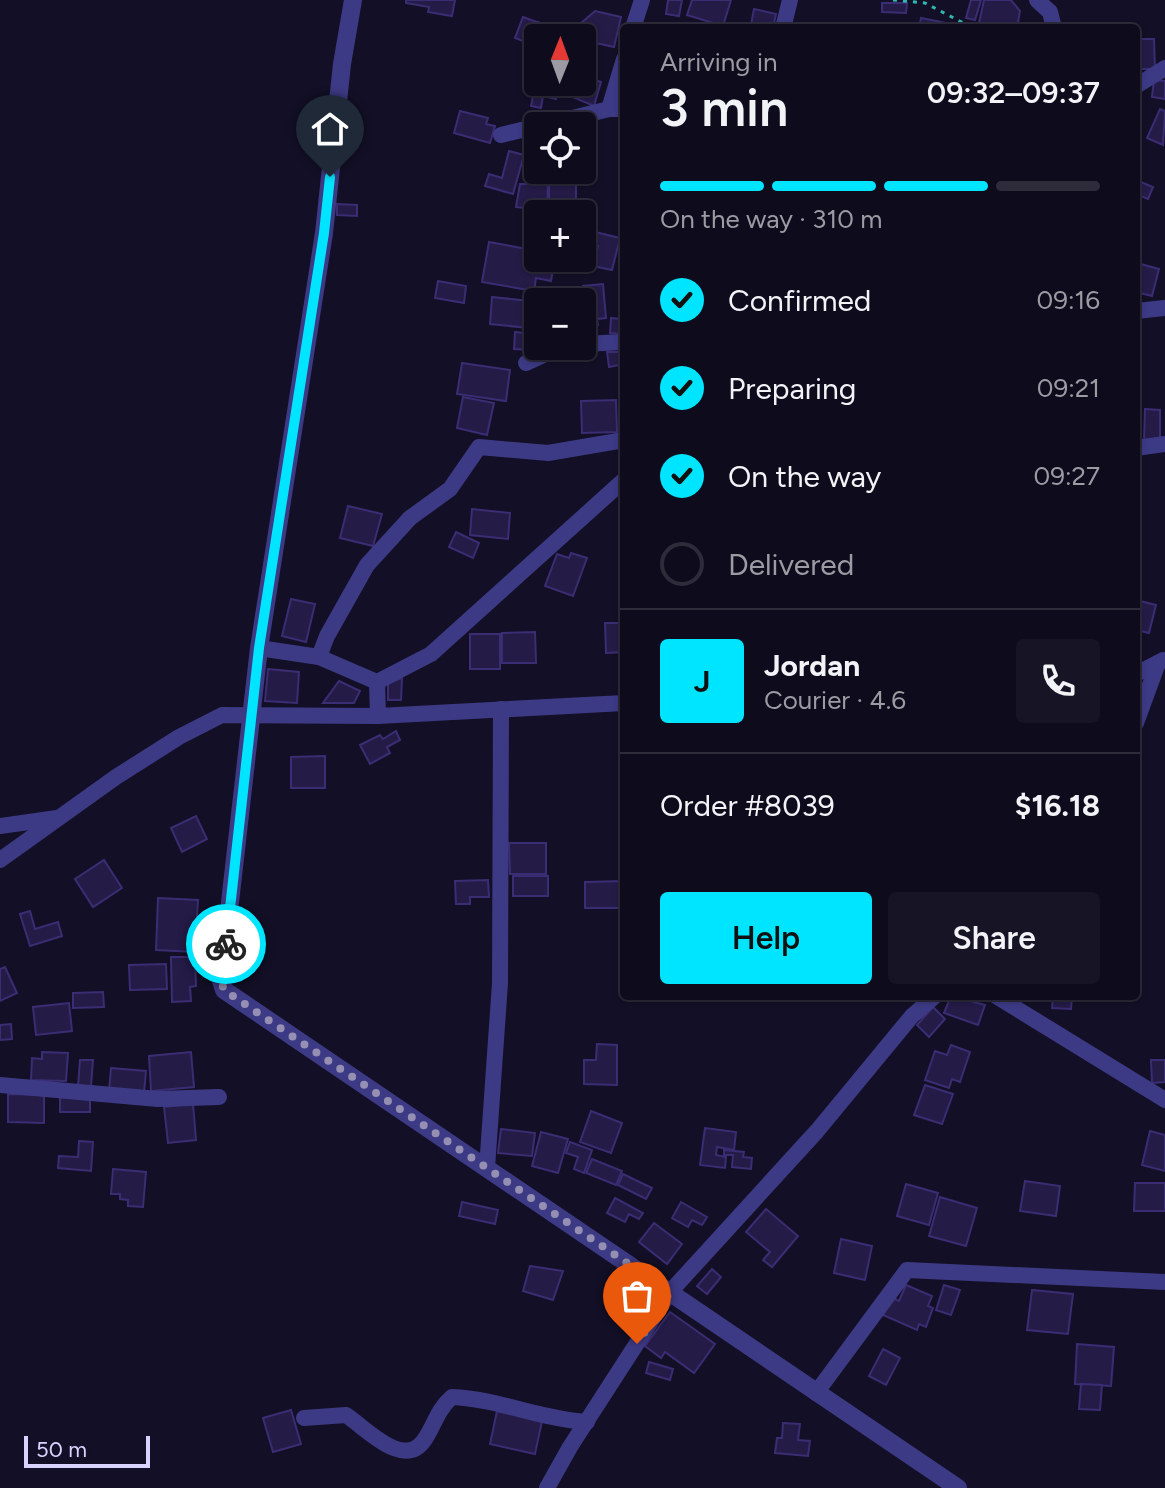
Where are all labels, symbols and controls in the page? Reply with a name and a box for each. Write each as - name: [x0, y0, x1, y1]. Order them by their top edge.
- north arrow: [524, 24, 596, 96]
- map controls: [524, 24, 596, 360]
- text: Arriving in: [660, 46, 778, 78]
- text: 09:32–09:37: [927, 74, 1100, 111]
- text: 3 min: [660, 77, 788, 139]
- pin: [296, 95, 364, 177]
- icon: home: [308, 107, 352, 151]
- button: locate: [524, 112, 596, 184]
- button: +: [524, 200, 596, 272]
- text: On the way · 310 m: [660, 203, 882, 235]
- icon: check: [660, 278, 704, 322]
- text: Confirmed: [728, 282, 871, 319]
- text: 09:16: [1037, 284, 1100, 316]
- button: −: [524, 288, 596, 360]
- icon: check: [660, 366, 704, 410]
- text: Preparing: [728, 370, 856, 407]
- text: 09:21: [1037, 372, 1100, 404]
- icon: check: [660, 454, 704, 498]
- text: On the way: [728, 458, 881, 495]
- text: 09:27: [1034, 460, 1100, 492]
- text: Delivered: [728, 546, 854, 583]
- button: phone: [1016, 639, 1100, 723]
- text: Jordan: [764, 647, 860, 684]
- text: J: [694, 663, 710, 700]
- text: Courier · 4.6: [764, 684, 906, 716]
- text: Order #8039: [660, 787, 835, 824]
- text: $16.18: [1015, 787, 1100, 824]
- button: Help: [660, 892, 872, 984]
- button: Share: [888, 892, 1100, 984]
- courier: [186, 904, 266, 984]
- icon: bike: [204, 922, 248, 966]
- pin: [603, 1262, 671, 1344]
- icon: bag: [615, 1274, 659, 1318]
- scale bar: [24, 1432, 150, 1468]
- text: 50 m: [36, 1436, 87, 1463]

